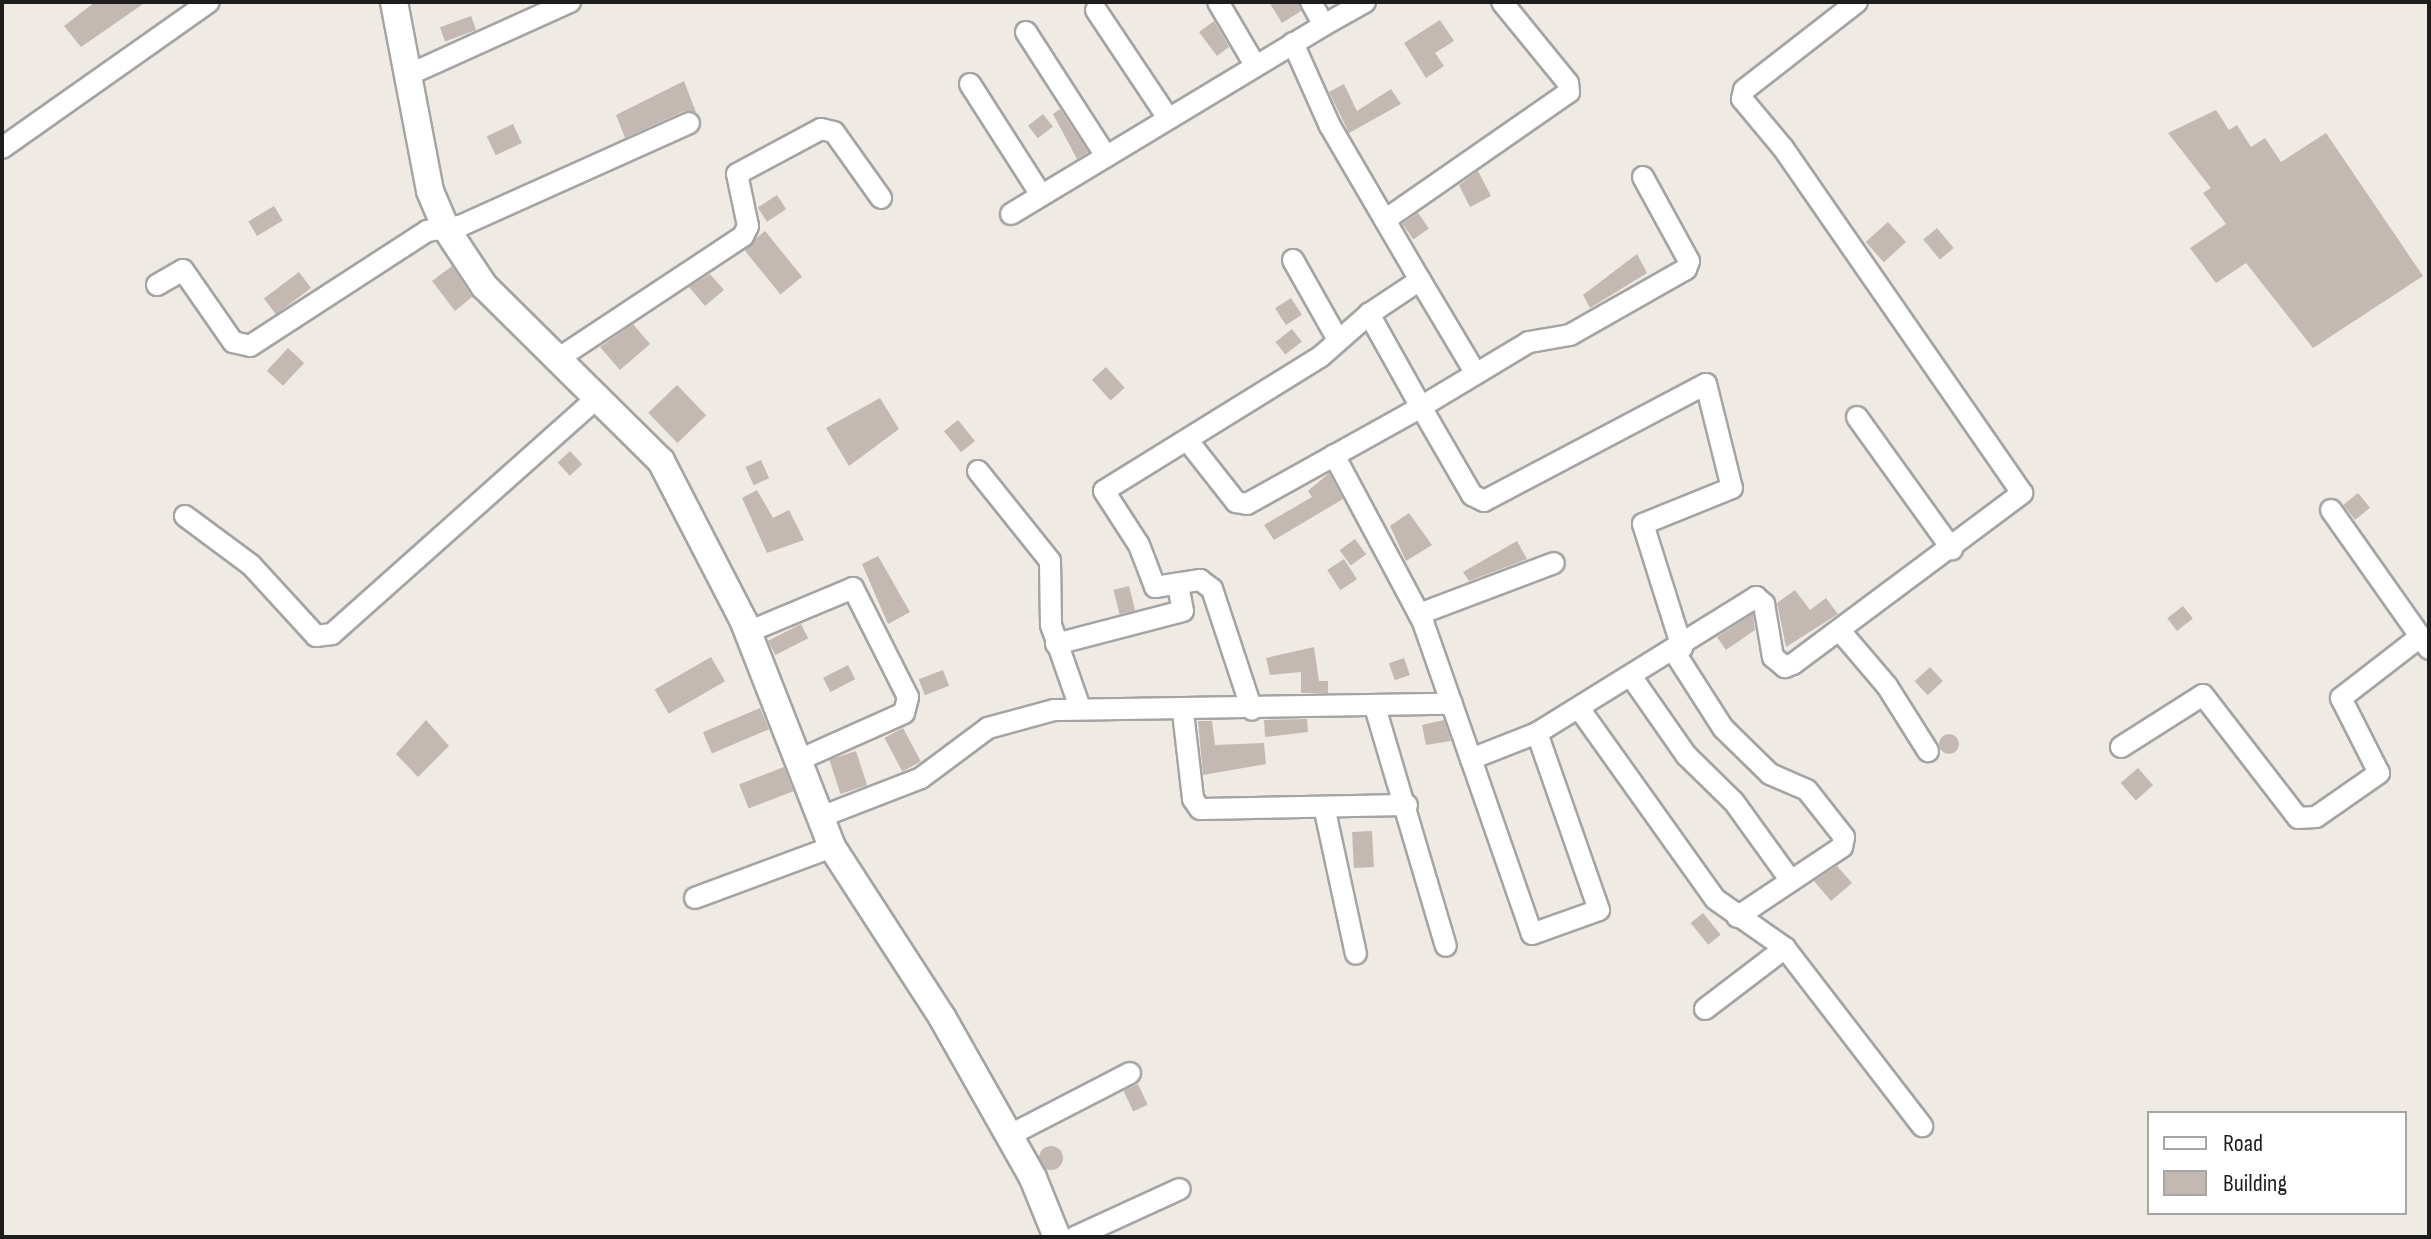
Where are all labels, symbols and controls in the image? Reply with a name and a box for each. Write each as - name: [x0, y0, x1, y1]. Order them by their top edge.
- legend: [2147, 1111, 2407, 1215]
- text: Road: [2223, 1129, 2263, 1158]
- text: Building: [2223, 1169, 2287, 1198]

